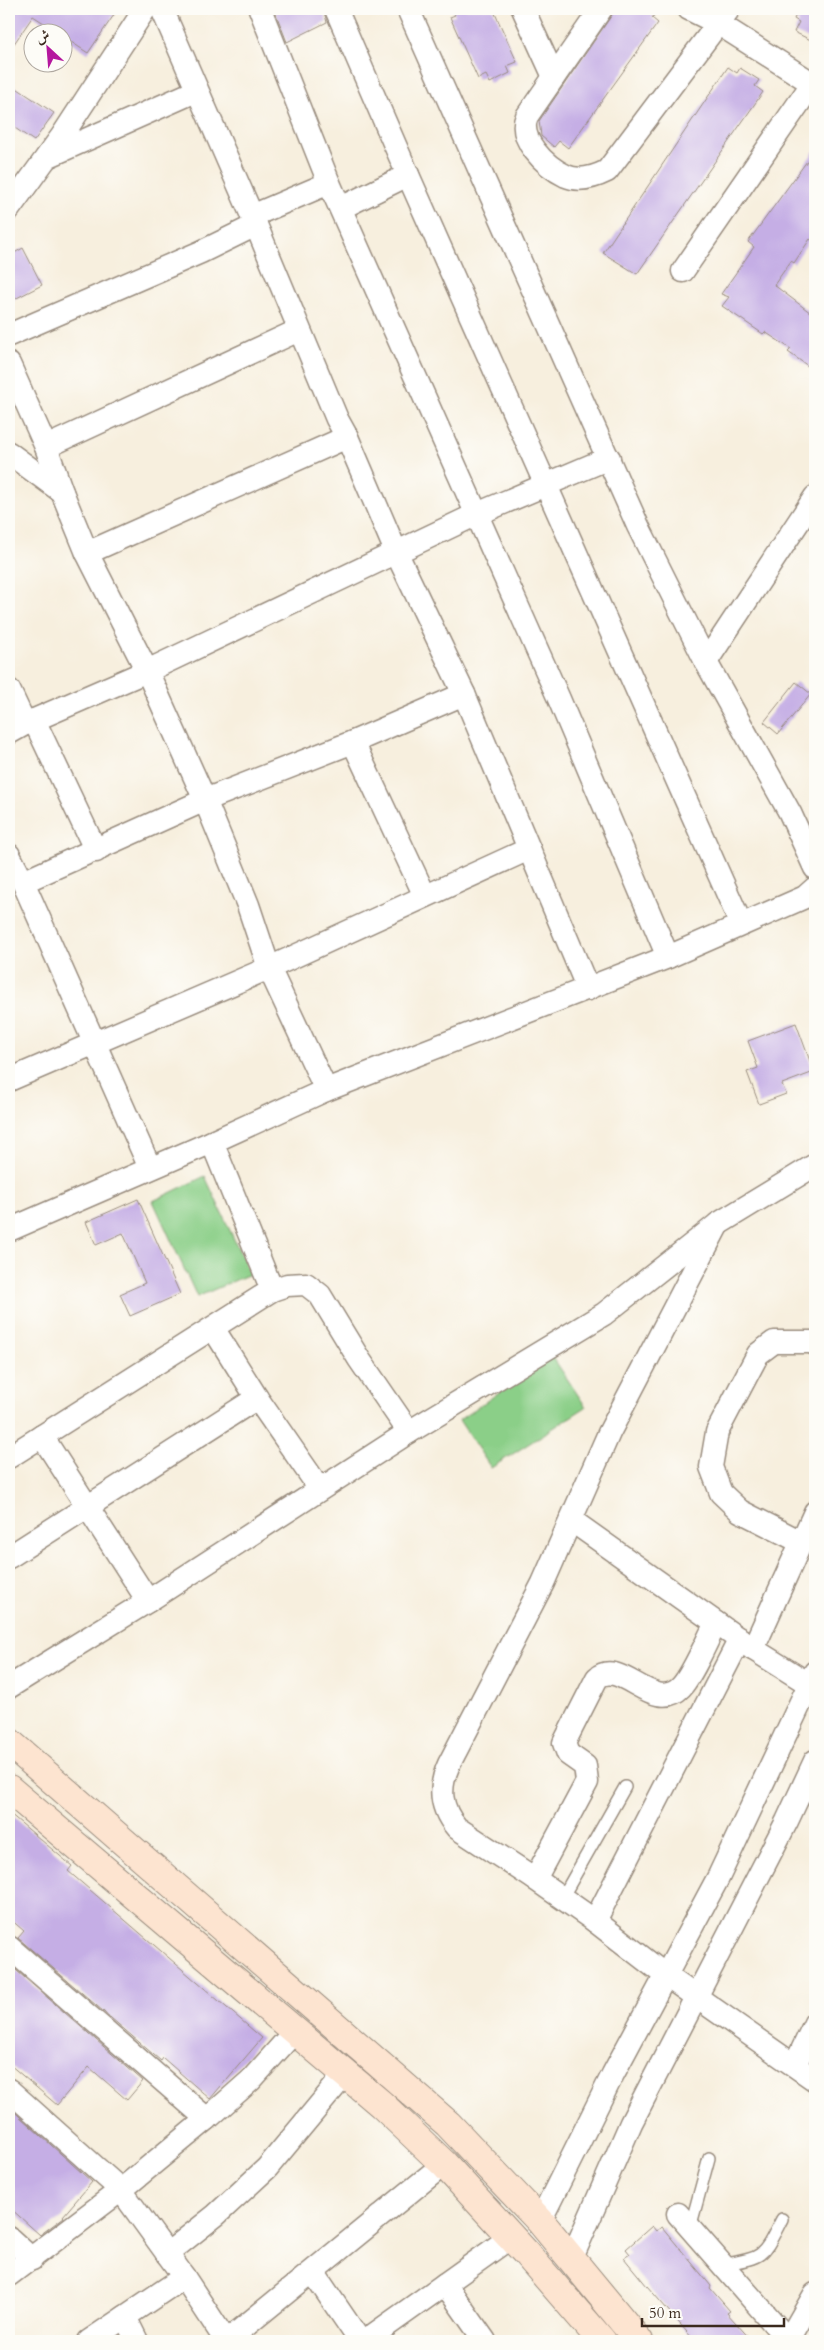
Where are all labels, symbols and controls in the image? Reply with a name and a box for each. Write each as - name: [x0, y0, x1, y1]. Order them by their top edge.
- north arrow: [22, 22, 72, 72]
- text: ش: [32, 25, 53, 48]
- scale bar: [642, 2295, 784, 2327]
- text: 50 m: [649, 2303, 681, 2323]

